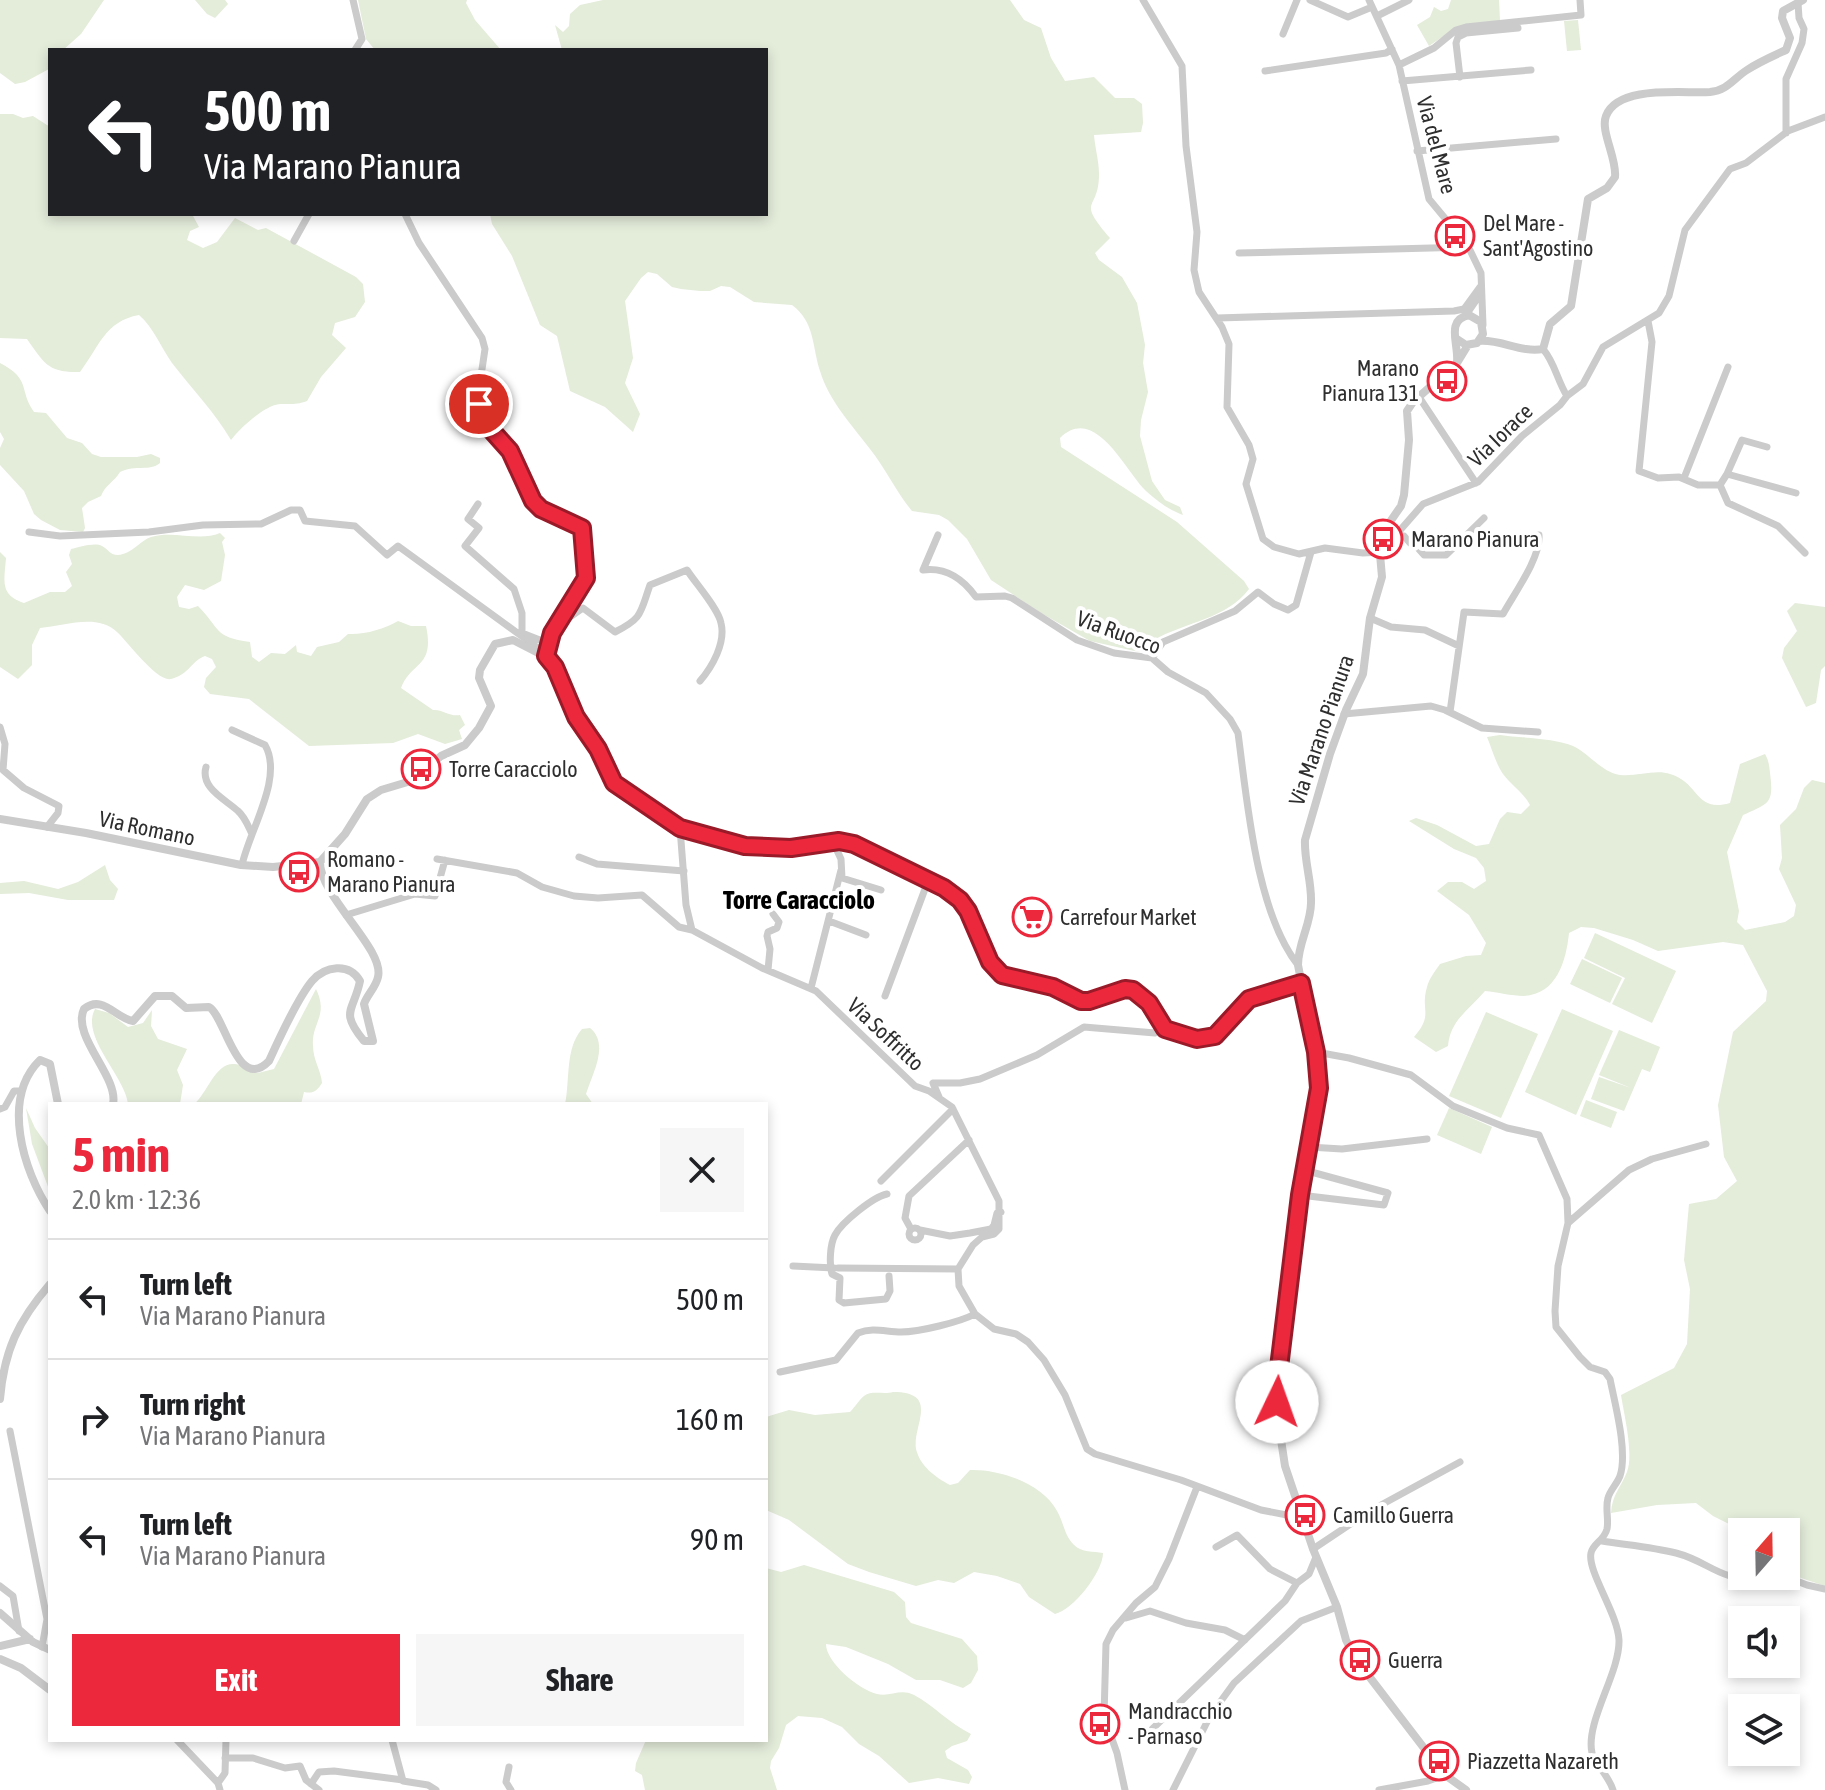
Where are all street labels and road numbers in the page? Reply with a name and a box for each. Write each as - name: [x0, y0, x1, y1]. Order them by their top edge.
- street label: Via del Mare: [1412, 93, 1462, 197]
- street label: Via Iorace: [1462, 398, 1538, 472]
- street label: Via Ruocco: [1073, 605, 1165, 659]
- street label: Via Marano Pianura: [1283, 651, 1359, 809]
- street label: Via Romano: [97, 805, 197, 851]
- street label: Via Soffritto: [842, 992, 930, 1076]

